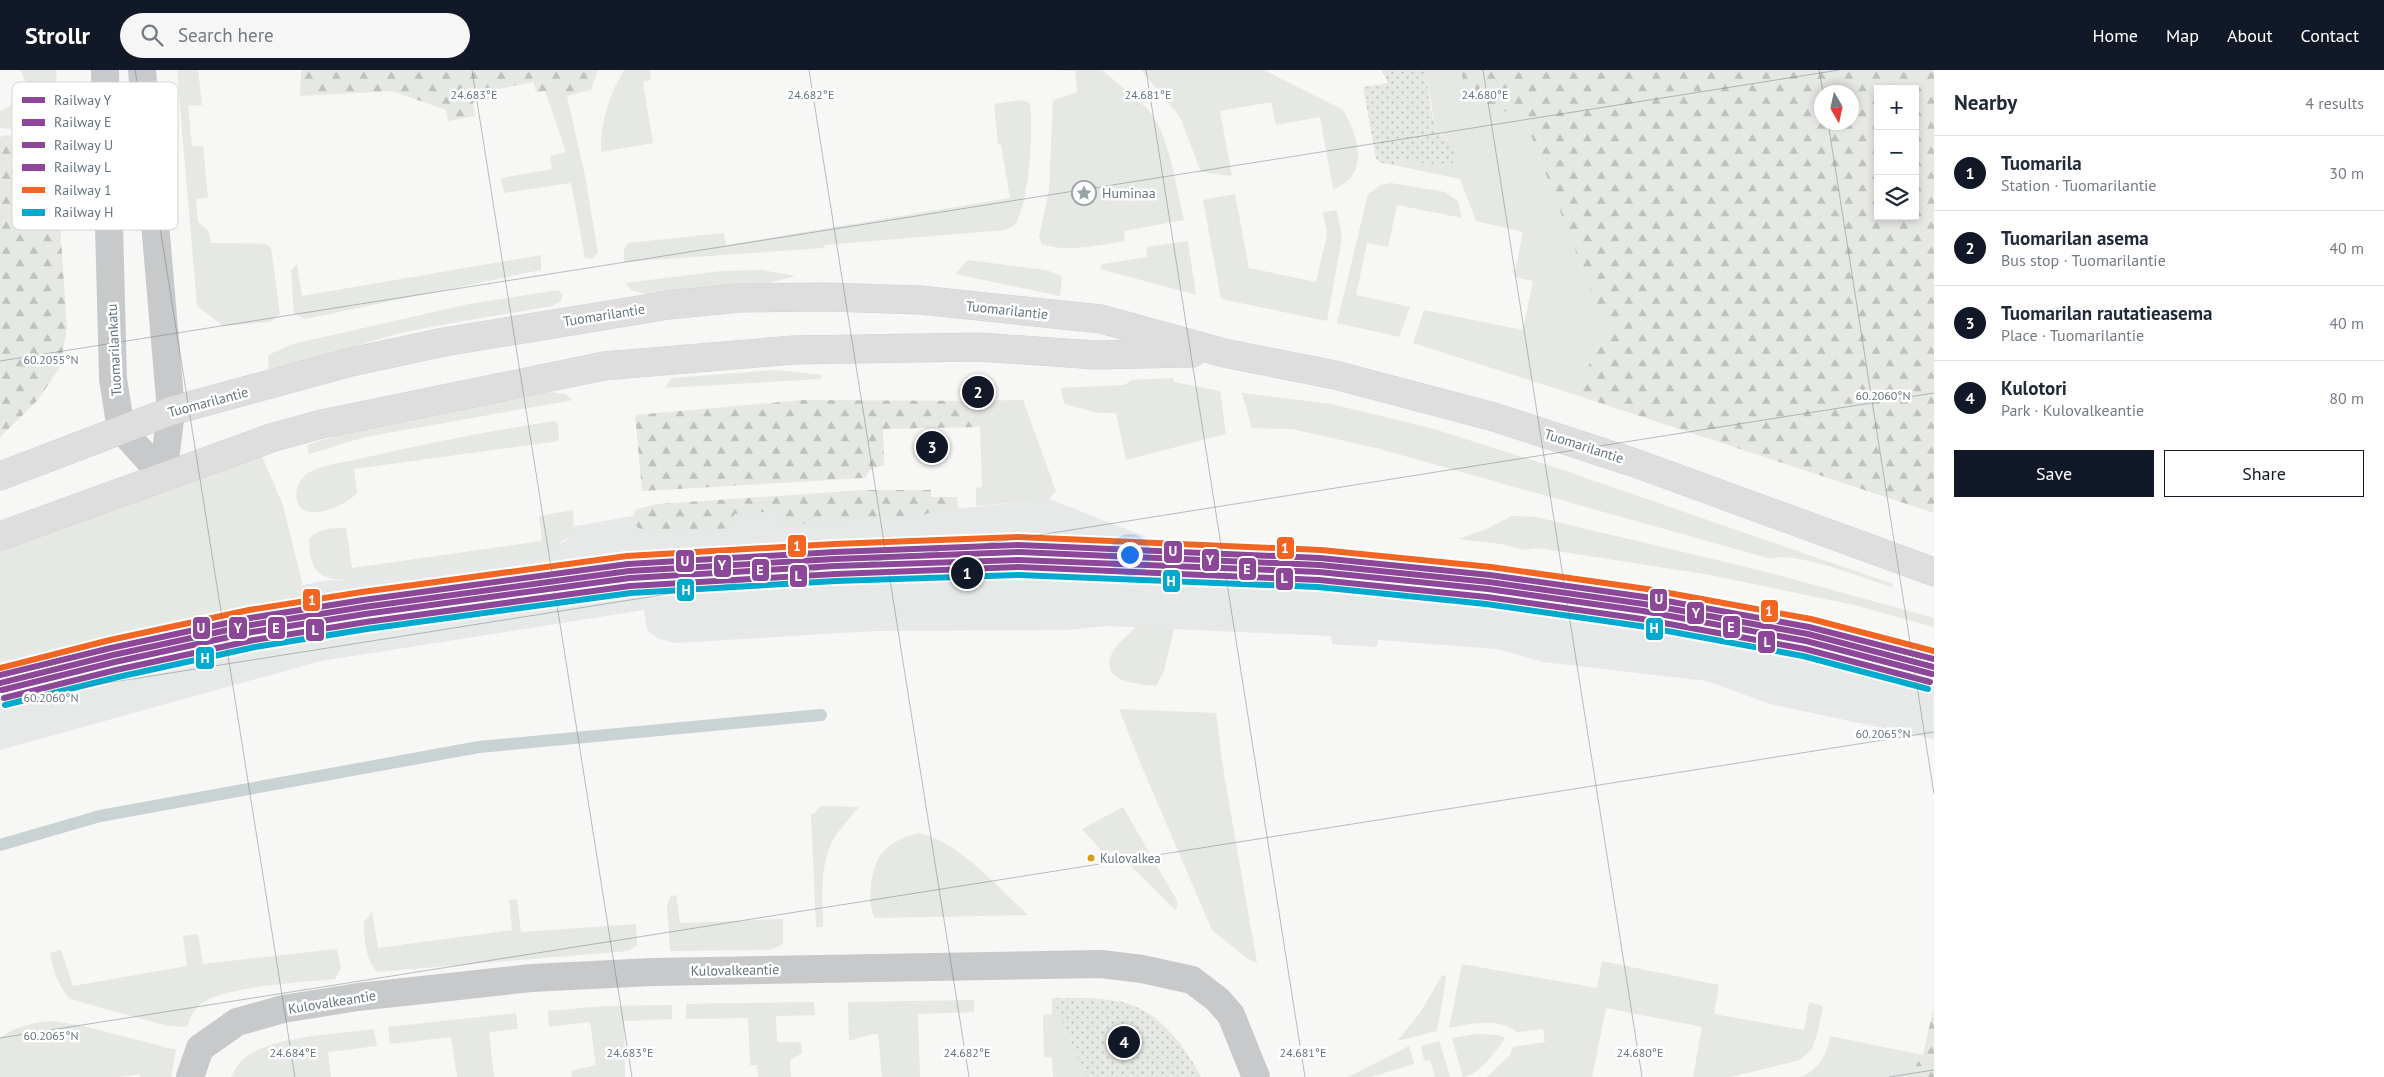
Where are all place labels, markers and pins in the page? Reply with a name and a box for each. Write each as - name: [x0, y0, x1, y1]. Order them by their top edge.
- place icon: Huminaa: [1071, 180, 1097, 206]
- place label: Huminaa: [1102, 184, 1156, 202]
- pin: 2: [962, 373, 994, 411]
- pin: 3: [916, 428, 948, 466]
- pin: 1: [951, 554, 983, 592]
- place label: Kulovalkea: [1100, 850, 1161, 867]
- marker: Kulovalkea: [1086, 853, 1096, 863]
- pin: 4: [1108, 1023, 1140, 1061]

